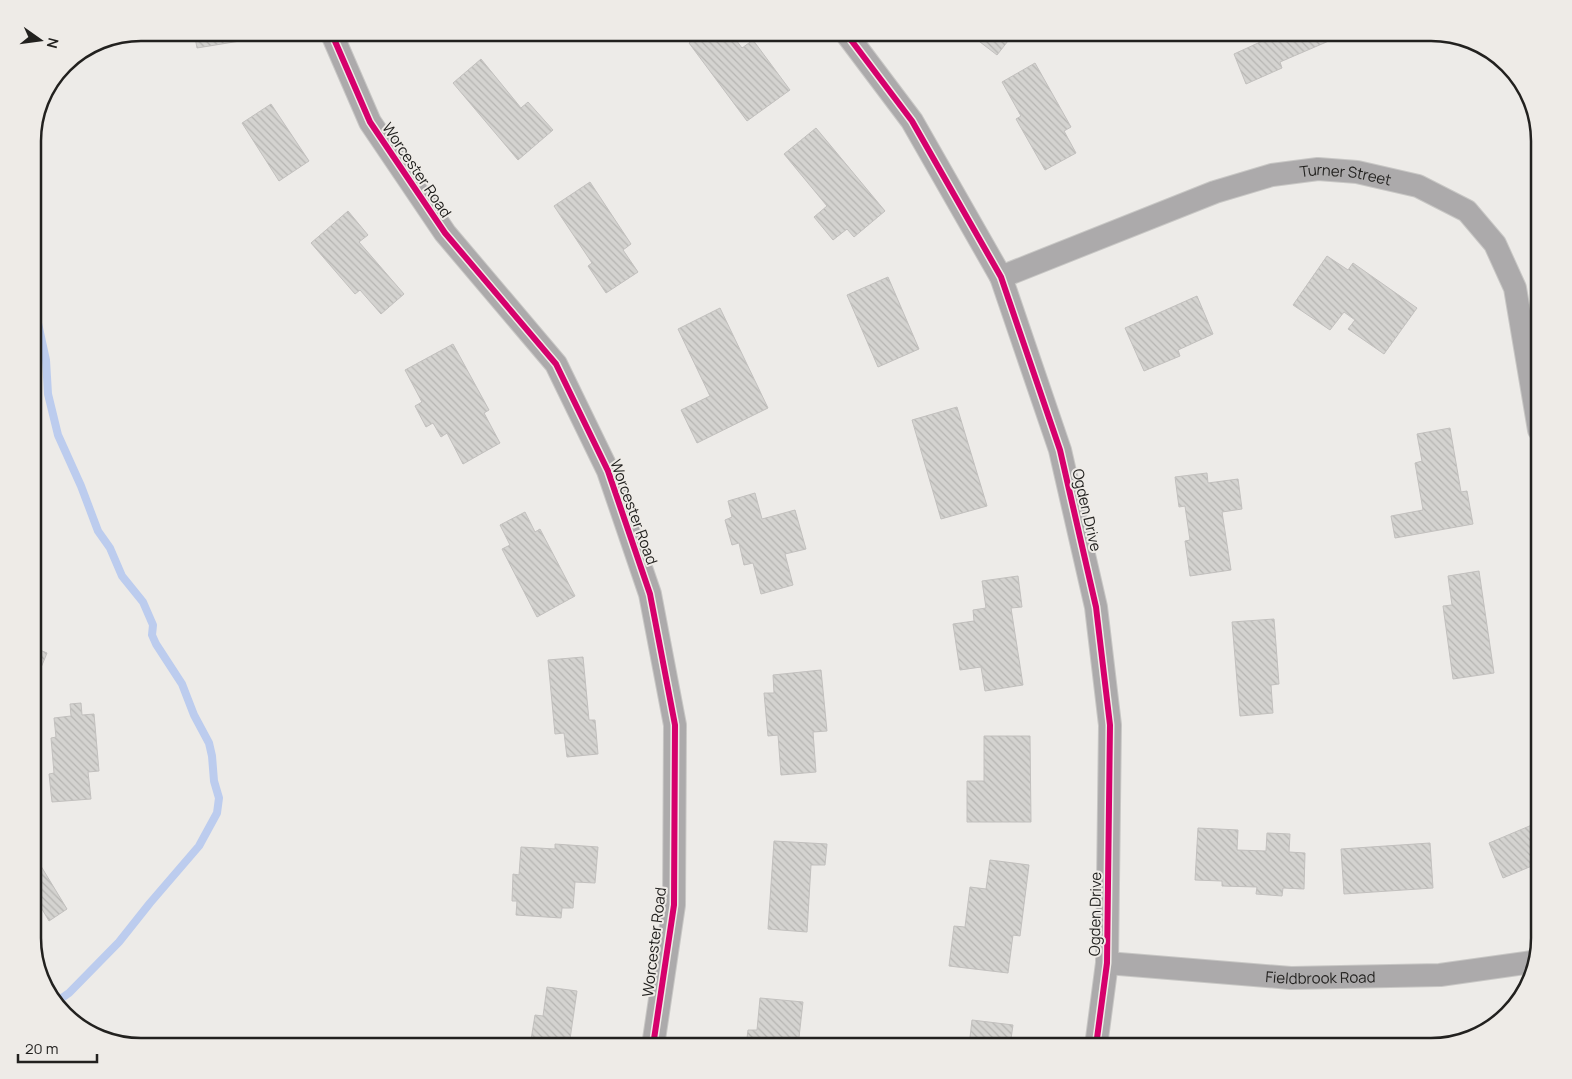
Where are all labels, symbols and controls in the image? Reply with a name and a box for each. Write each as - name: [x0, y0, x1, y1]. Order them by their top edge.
- north arrow: [15, 15, 65, 65]
- text: N: [43, 36, 64, 50]
- street label: Worcester Road: [377, 118, 457, 222]
- street label: Turner Street: [1298, 158, 1394, 190]
- street label: Worcester Road: [605, 457, 663, 567]
- street label: Ogden Drive: [1067, 467, 1107, 554]
- street label: Ogden Drive: [1084, 872, 1106, 956]
- street label: Worcester Road: [637, 886, 671, 998]
- street label: Fieldbrook Road: [1265, 965, 1376, 989]
- scale bar: [18, 1032, 96, 1064]
- text: 20 m: [25, 1038, 58, 1059]

